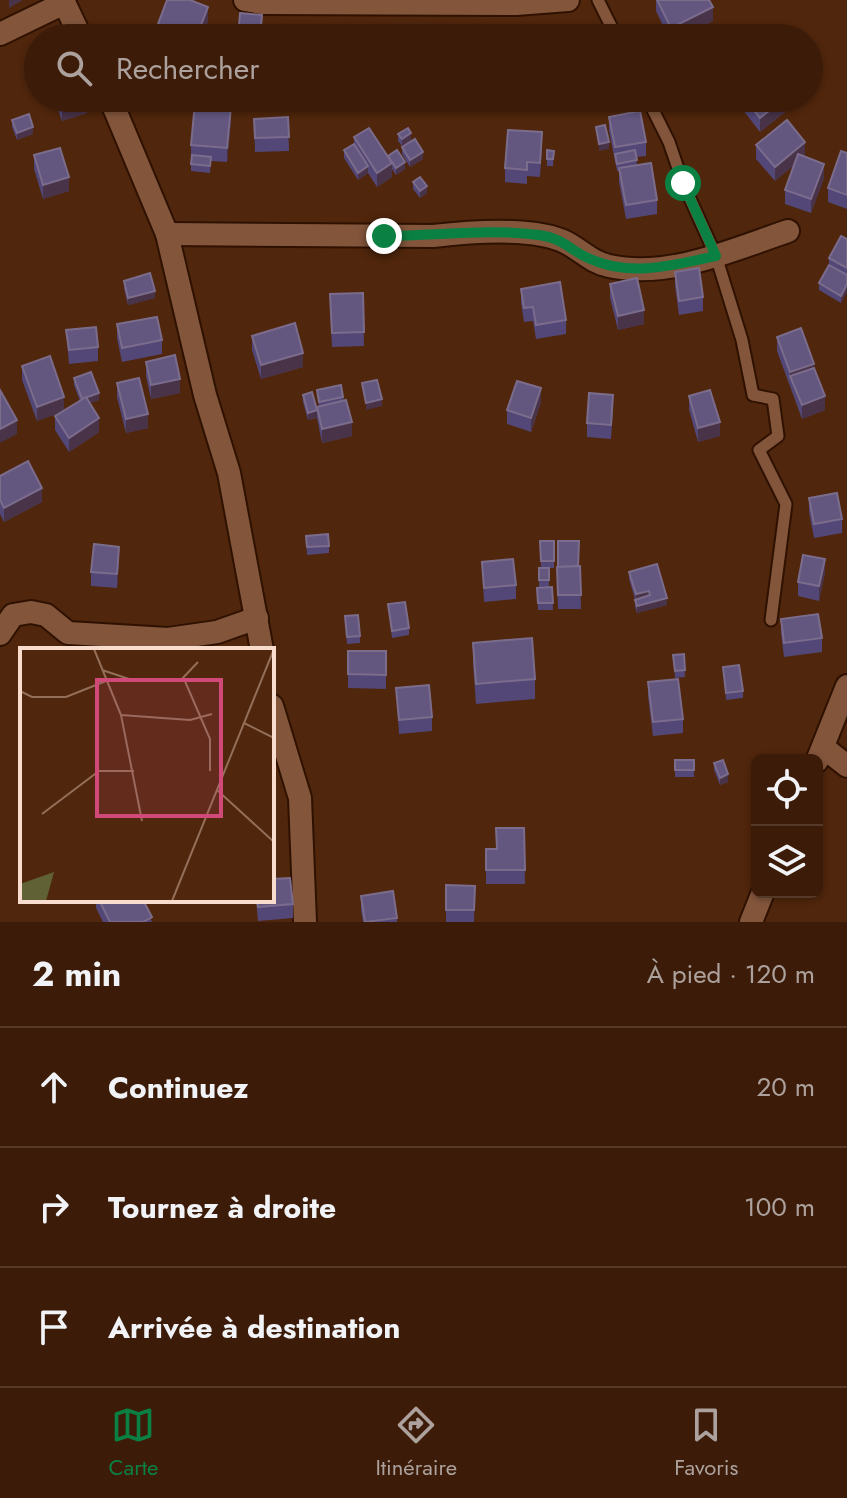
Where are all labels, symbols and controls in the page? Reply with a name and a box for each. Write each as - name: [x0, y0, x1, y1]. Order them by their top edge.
- search box: [24, 24, 823, 112]
- icon: search: [52, 46, 96, 90]
- text: Rechercher: [116, 47, 259, 90]
- route start: [665, 165, 701, 201]
- route end: [366, 218, 402, 254]
- inset map: [20, 648, 274, 902]
- map controls: [751, 754, 823, 898]
- button: locate: [751, 754, 823, 826]
- button: layers: [751, 826, 823, 898]
- text: 2 min: [32, 950, 121, 999]
- text: À pied · 120 m: [647, 955, 815, 993]
- icon: ahead: [32, 1065, 76, 1109]
- text: Continuez: [108, 1066, 249, 1109]
- text: 20 m: [757, 1068, 815, 1106]
- icon: right: [32, 1185, 76, 1229]
- text: Tournez à droite: [108, 1186, 336, 1229]
- text: 100 m: [744, 1188, 815, 1226]
- icon: arrive: [32, 1305, 76, 1349]
- text: Arrivée à destination: [108, 1306, 400, 1349]
- tab: Carte: [109, 1403, 158, 1483]
- tab: Itinéraire: [375, 1403, 457, 1483]
- tab: Favoris: [674, 1403, 738, 1483]

